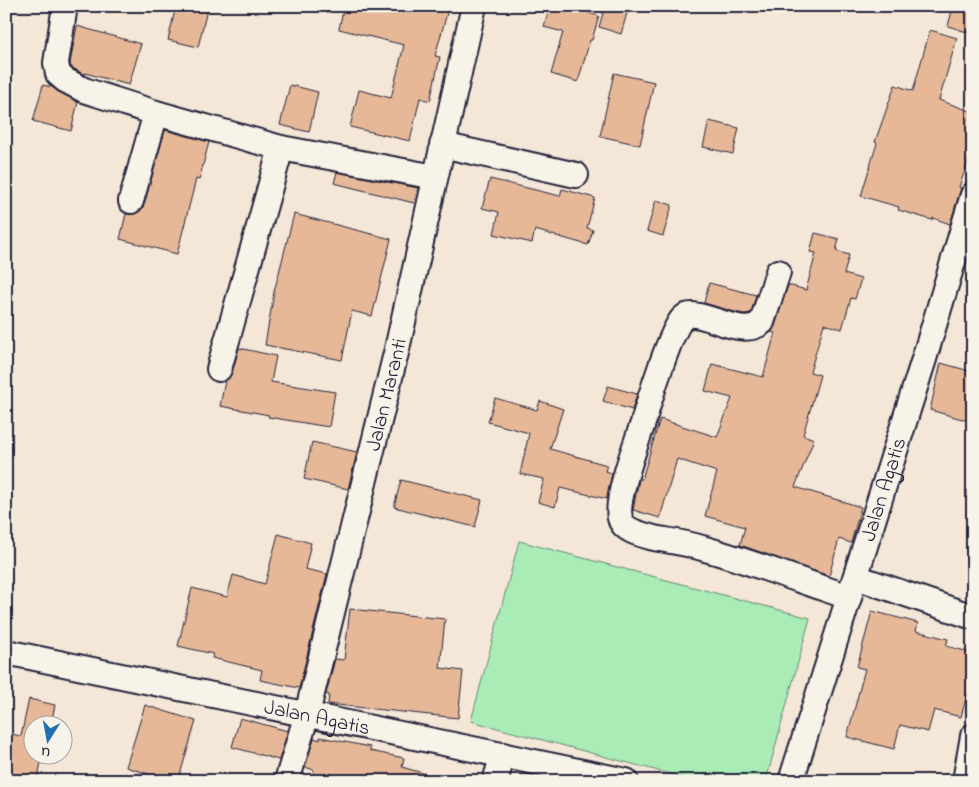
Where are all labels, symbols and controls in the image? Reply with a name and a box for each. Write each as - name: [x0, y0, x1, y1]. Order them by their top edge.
- street label: Jalan Maranti: [359, 336, 416, 455]
- street label: Jalan Agatis: [854, 434, 915, 545]
- street label: Jalan Agatis: [261, 693, 373, 744]
- north arrow: [22, 714, 72, 764]
- text: U: [39, 740, 52, 762]

